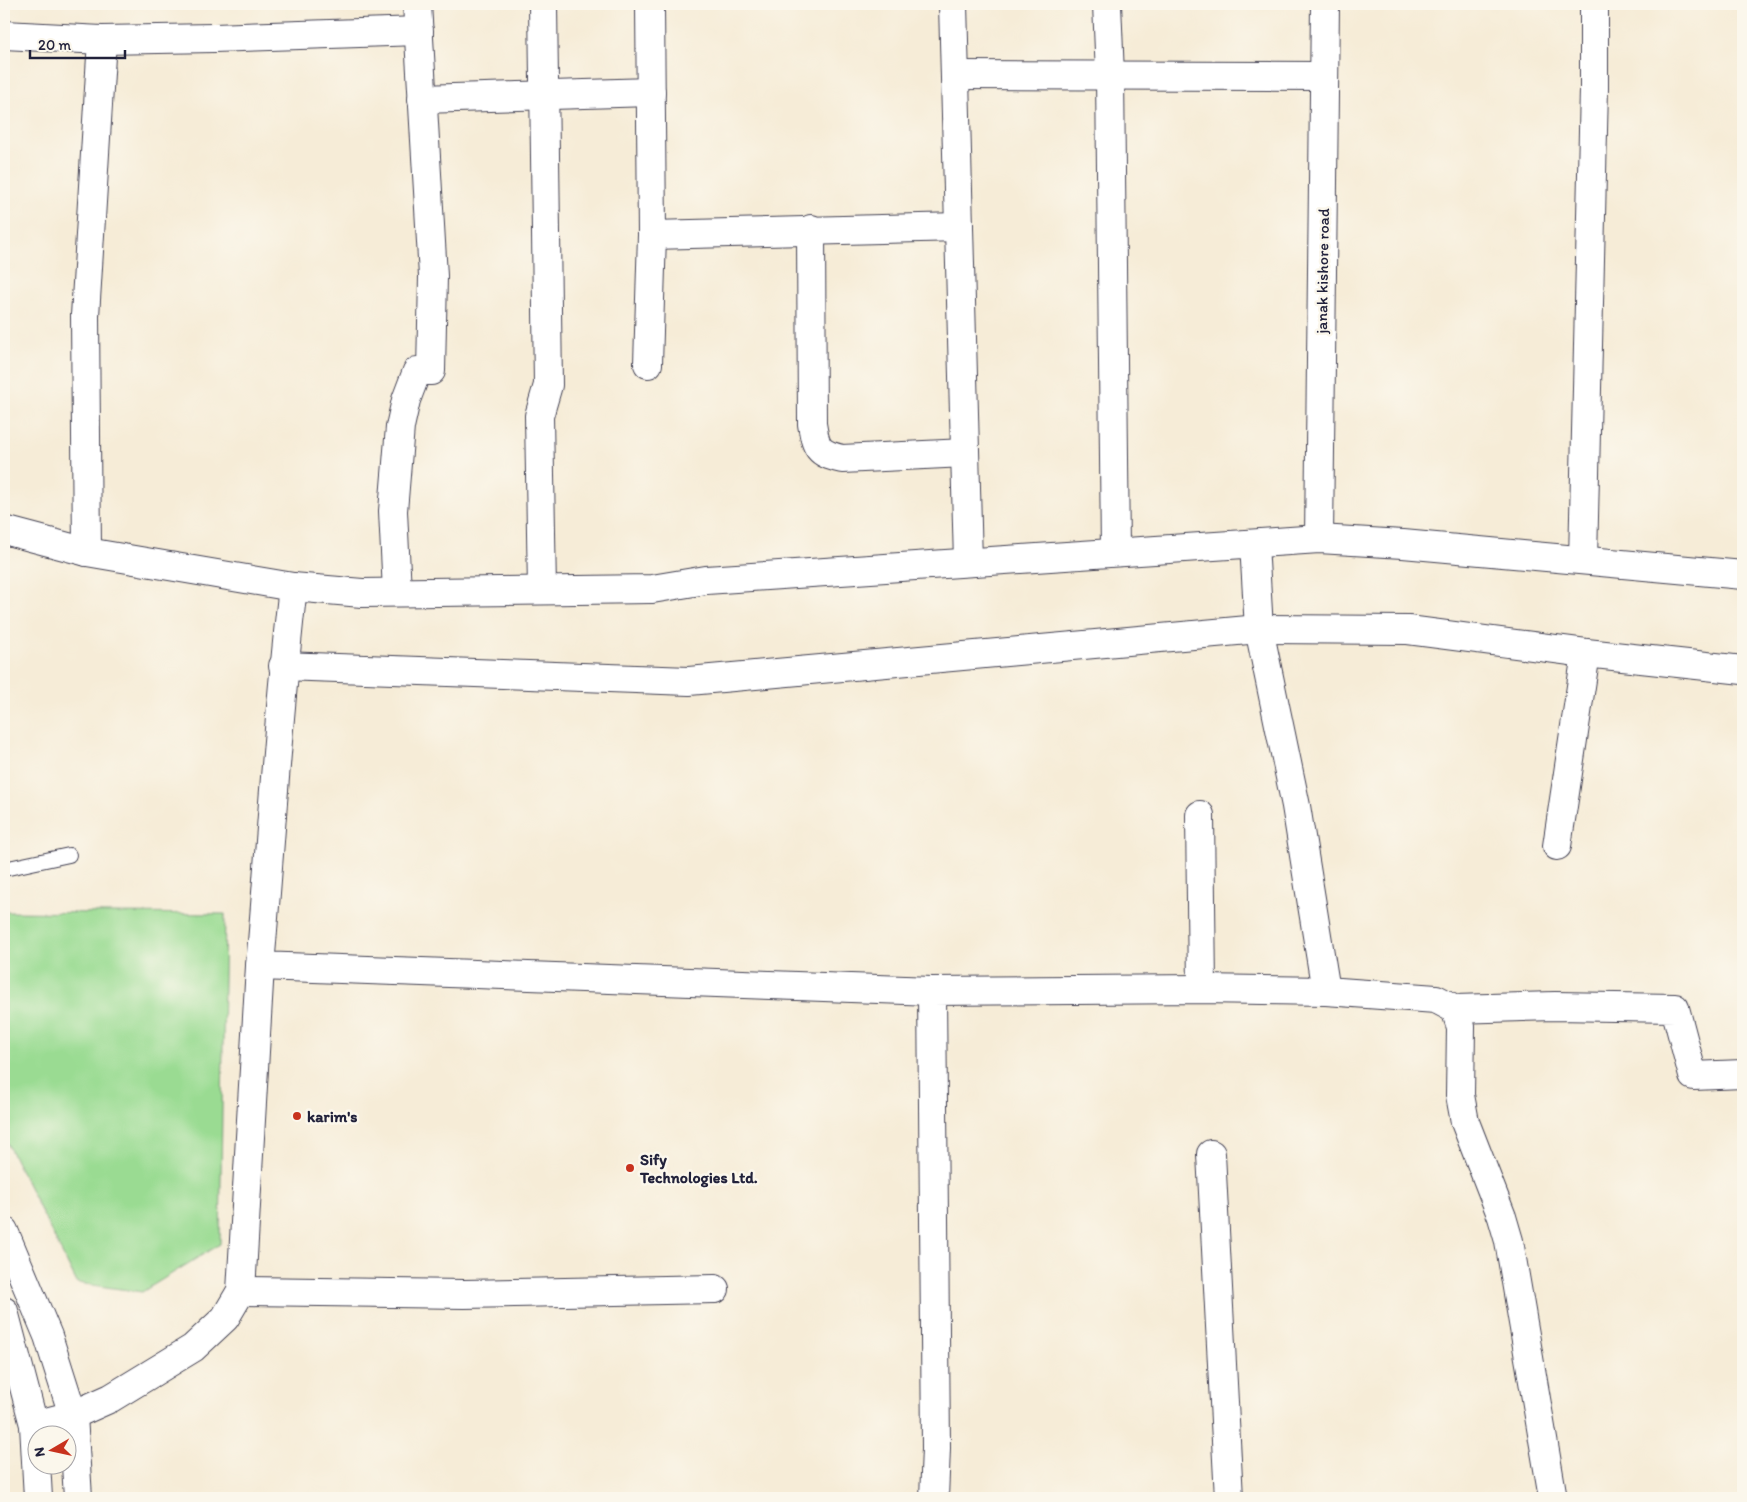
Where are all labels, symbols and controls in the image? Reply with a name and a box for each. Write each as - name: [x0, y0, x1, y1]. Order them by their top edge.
- scale bar: [30, 28, 125, 60]
- text: 20 m: [38, 36, 72, 54]
- street label: janak kishore road: [1312, 208, 1333, 335]
- place label: karim's: [307, 1107, 357, 1126]
- marker: karim's: [291, 1110, 303, 1122]
- place label: Sify Technologies Ltd.: [639, 1150, 758, 1188]
- marker: Sify Technologies Ltd.: [624, 1162, 636, 1174]
- north arrow: [28, 1424, 78, 1474]
- text: N: [31, 1446, 49, 1458]

